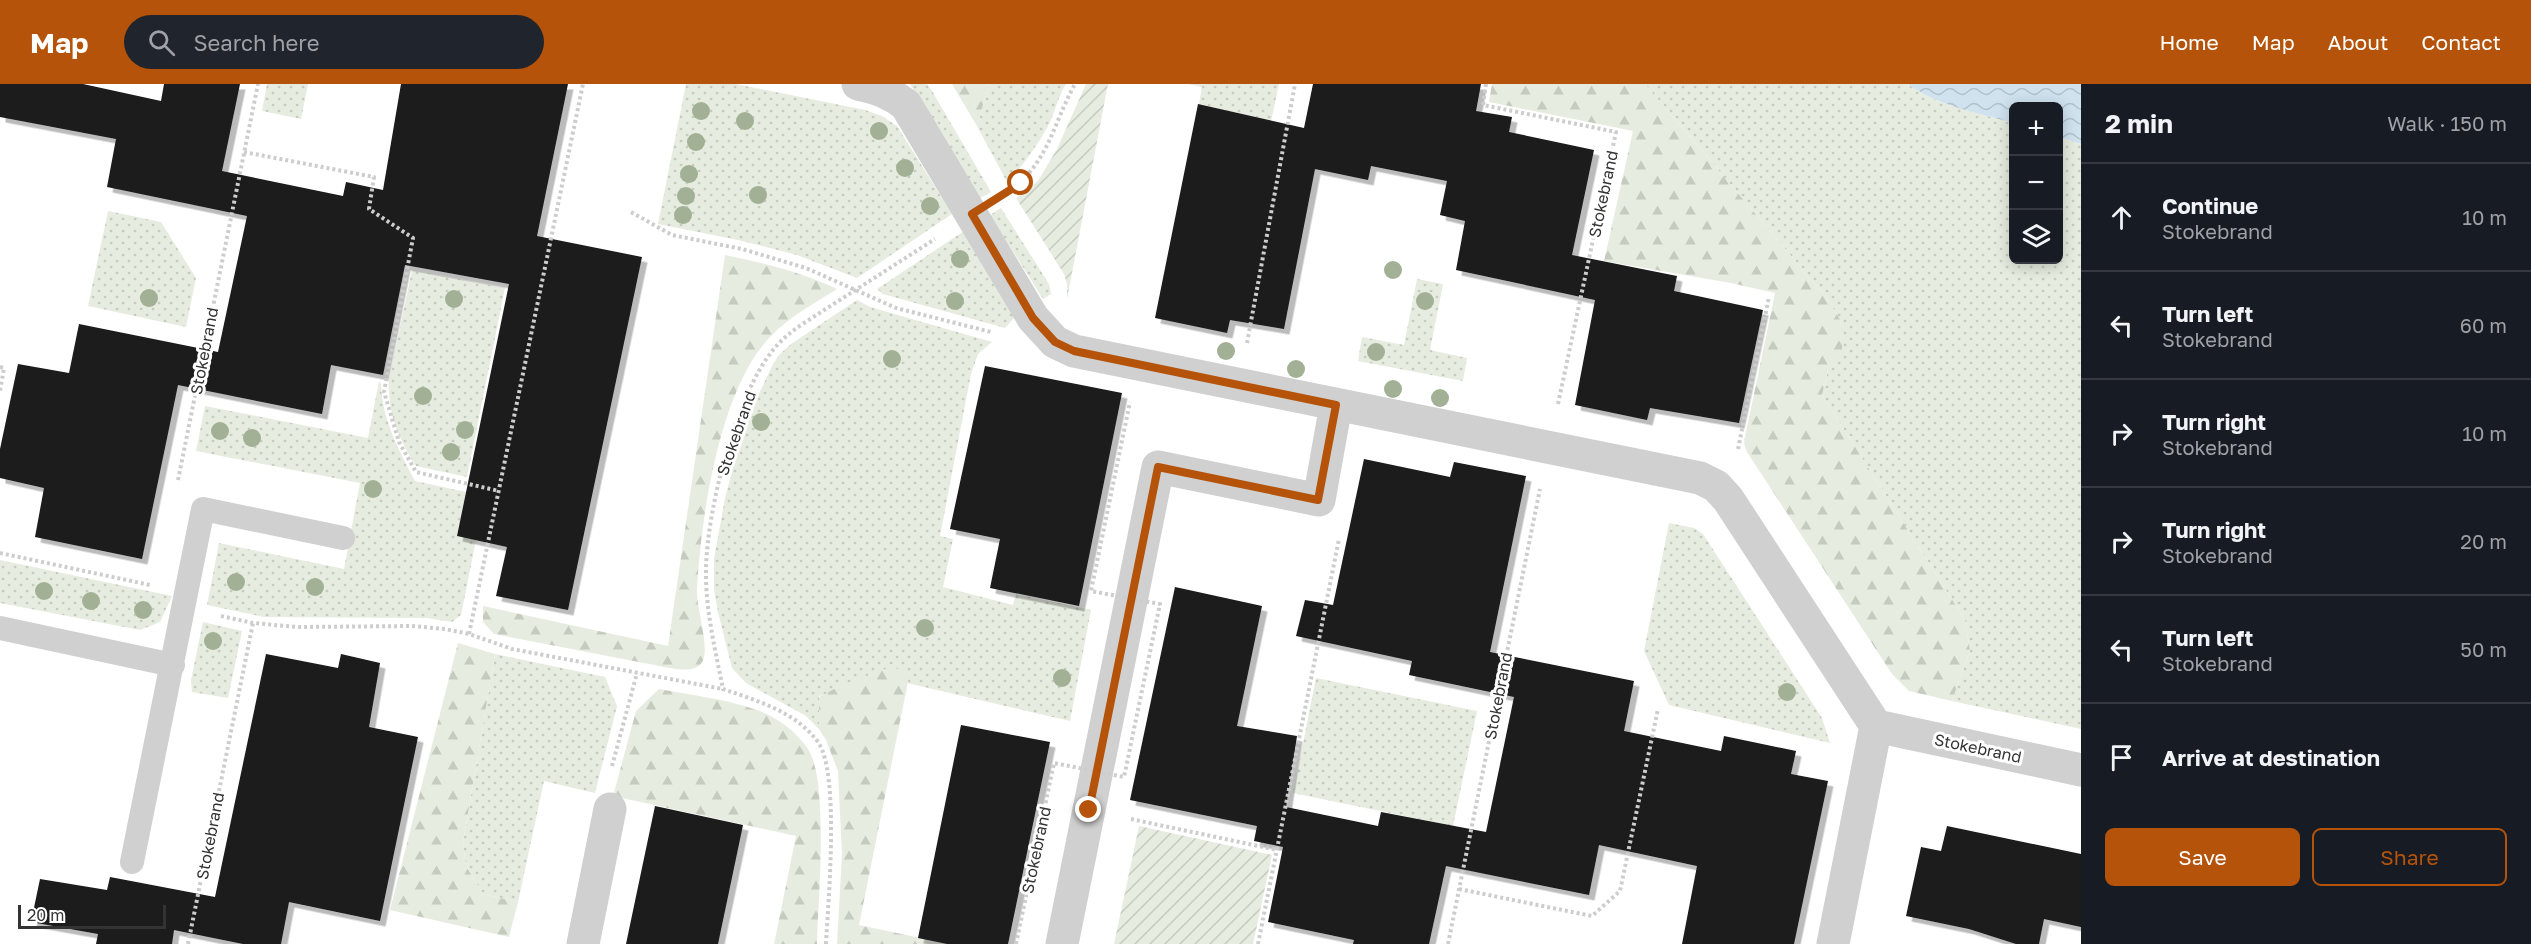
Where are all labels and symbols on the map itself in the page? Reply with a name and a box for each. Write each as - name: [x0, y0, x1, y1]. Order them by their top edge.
- street label: Stokebrand: [1584, 149, 1622, 239]
- route start: [1007, 169, 1033, 195]
- street label: Stokebrand: [186, 306, 222, 396]
- street label: Stokebrand: [712, 388, 760, 478]
- street label: Stokebrand: [1480, 651, 1516, 741]
- street label: Stokebrand: [1933, 729, 2023, 767]
- street label: Stokebrand: [192, 791, 228, 881]
- route end: [1075, 796, 1101, 822]
- street label: Stokebrand: [1017, 805, 1055, 895]
- scale bar: [18, 902, 166, 930]

